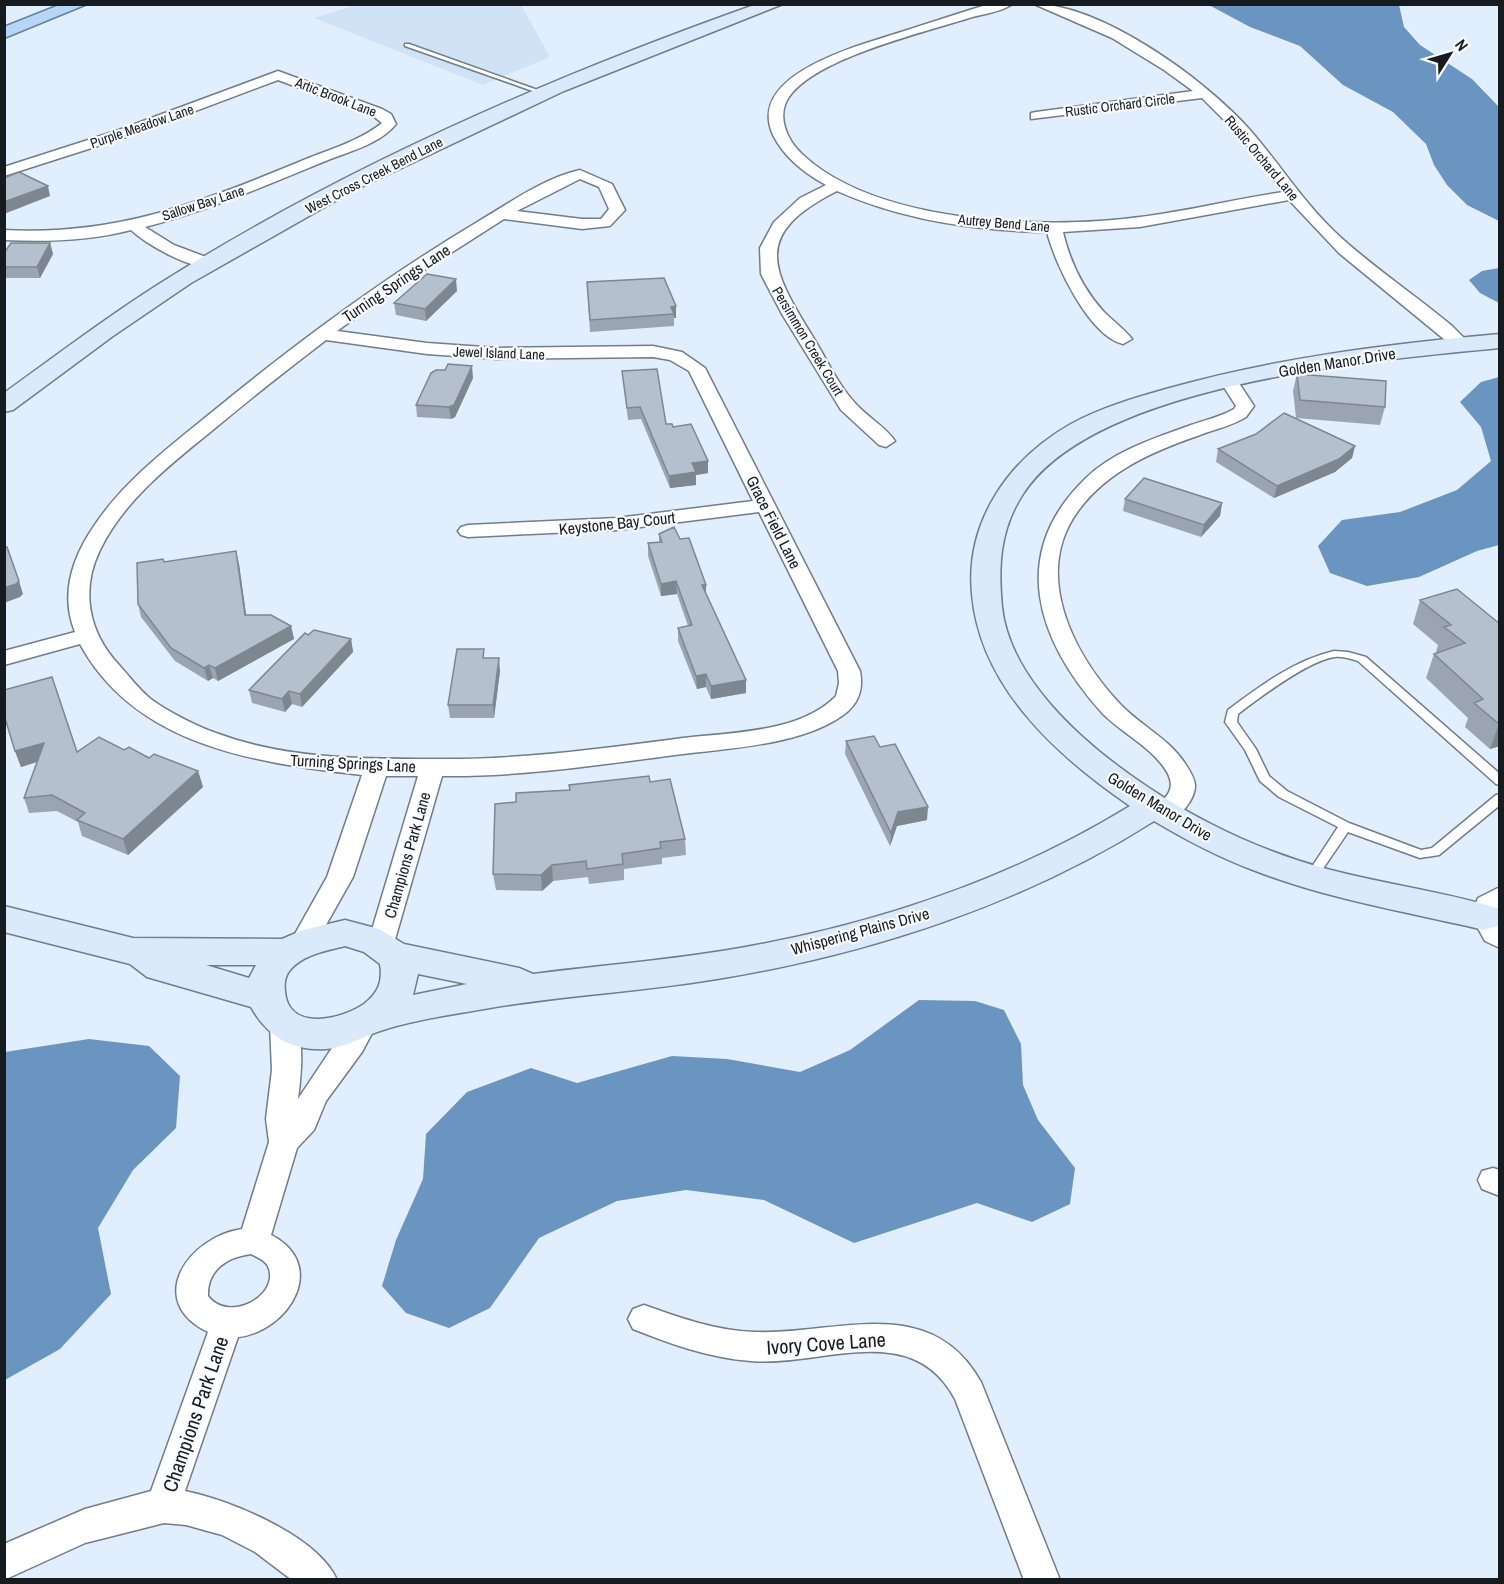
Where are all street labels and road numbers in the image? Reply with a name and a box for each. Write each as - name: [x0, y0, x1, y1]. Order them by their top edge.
- street label: Artic Brook Lane: [292, 73, 379, 121]
- street label: Rustic Orchard Circle: [1064, 89, 1176, 121]
- street label: Purple Meadow Lane: [88, 100, 196, 152]
- street label: Rustic Orchard Lane: [1221, 112, 1303, 204]
- street label: West Cross Creek Bend Lane: [302, 133, 446, 217]
- street label: Sallow Bay Lane: [160, 181, 246, 225]
- street label: Autrey Bend Lane: [956, 210, 1051, 236]
- street label: Turning Springs Lane: [338, 239, 454, 327]
- street label: Persimmon Creek Court: [768, 283, 848, 399]
- street label: Jewel Island Lane: [453, 342, 545, 364]
- street label: Golden Manor Drive: [1277, 342, 1397, 382]
- street label: Grace Field Lane: [741, 472, 807, 572]
- street label: Keystone Bay Court: [558, 506, 677, 540]
- street label: Turning Springs Lane: [290, 749, 416, 777]
- street label: Golden Manor Drive: [1104, 766, 1216, 846]
- street label: Champions Park Lane: [378, 789, 436, 921]
- street label: Whispering Plains Drive: [788, 902, 932, 960]
- street label: Ivory Cove Lane: [765, 1325, 887, 1361]
- street label: Champions Park Lane: [156, 1332, 234, 1496]

